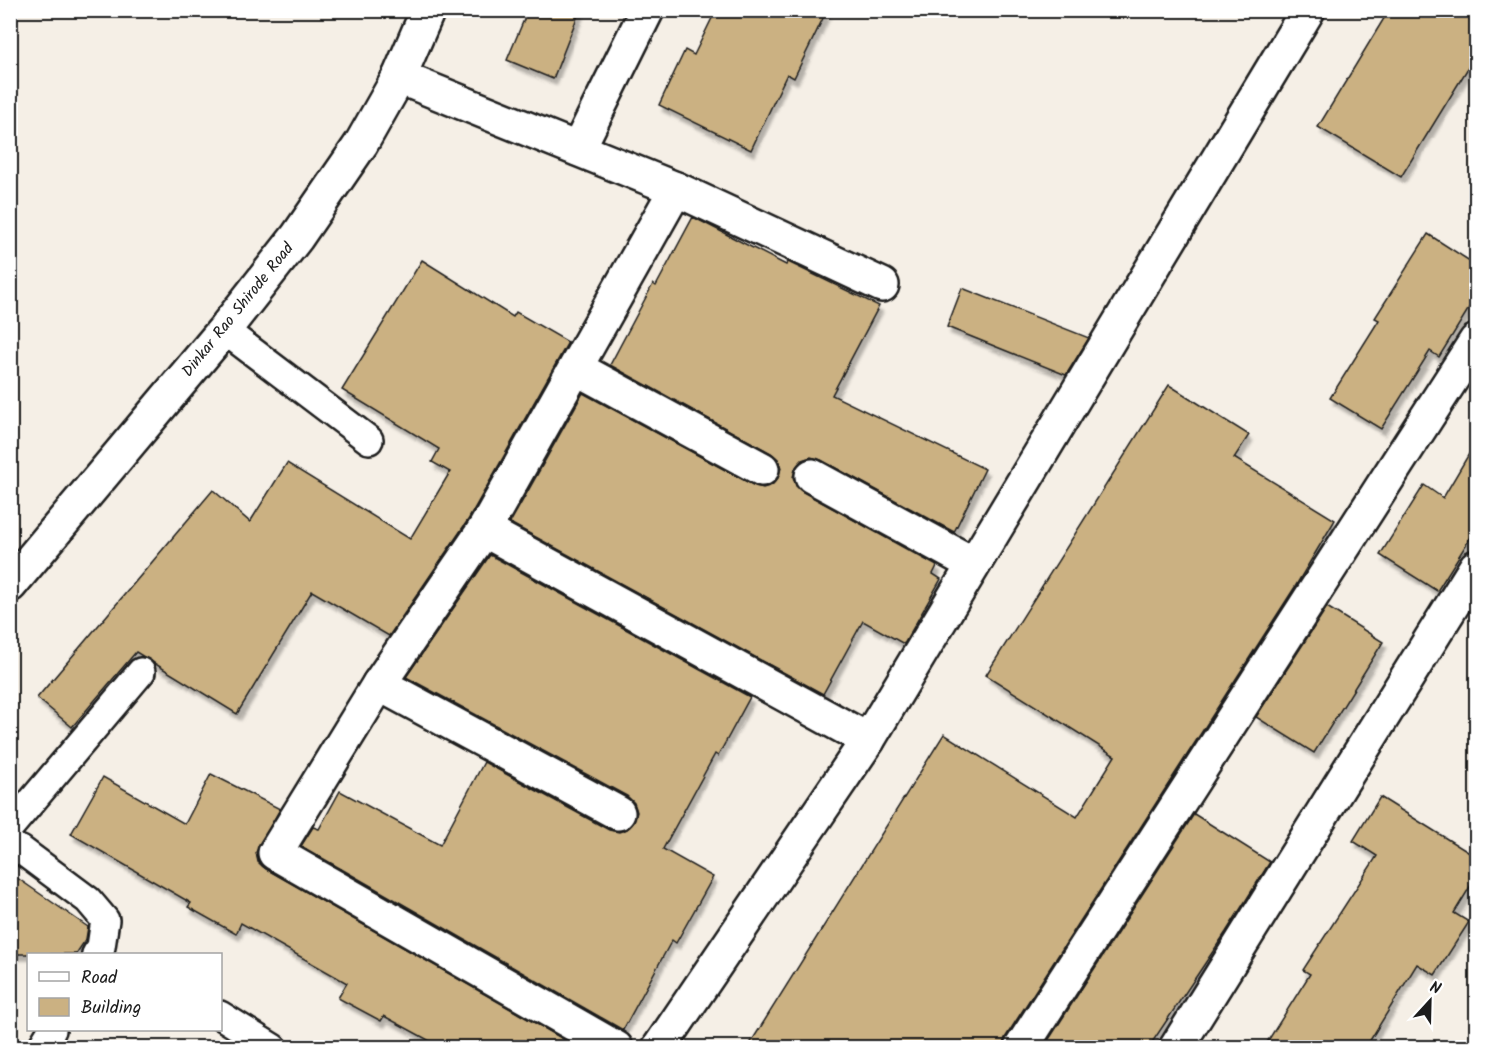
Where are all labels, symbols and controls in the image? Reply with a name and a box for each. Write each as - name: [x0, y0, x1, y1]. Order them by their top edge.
- street label: Dinkar Rao Shirode Road: [176, 236, 301, 383]
- legend: [27, 953, 222, 1031]
- text: Road: [81, 964, 118, 993]
- north arrow: [1400, 971, 1460, 1031]
- text: N: [1426, 975, 1444, 1002]
- text: Building: [81, 994, 141, 1023]

